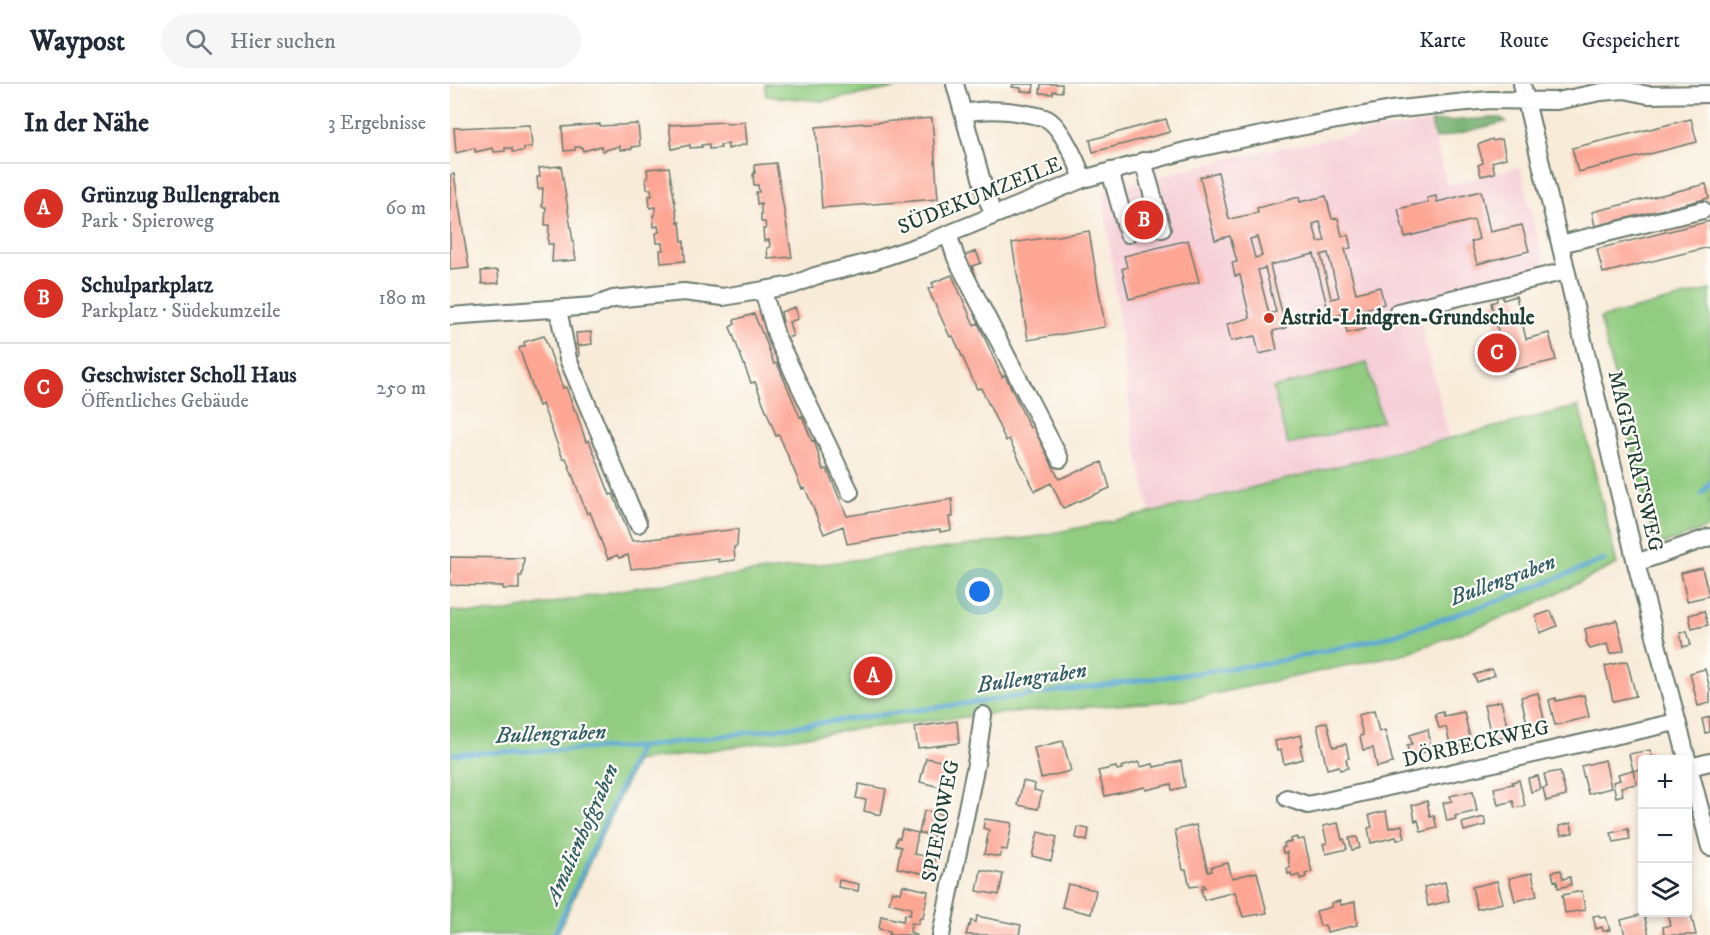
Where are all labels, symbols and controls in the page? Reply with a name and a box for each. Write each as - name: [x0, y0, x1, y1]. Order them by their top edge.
- search box: [161, 14, 581, 68]
- text: Waypost: [30, 24, 125, 59]
- icon: search: [182, 25, 215, 58]
- text: Hier suchen: [230, 28, 336, 55]
- text: Karte: [1419, 28, 1466, 54]
- text: Route: [1499, 28, 1549, 54]
- text: Gespeichert: [1582, 28, 1680, 54]
- text: In der Nähe: [24, 107, 149, 140]
- text: 3 Ergebnisse: [328, 111, 426, 136]
- street label: SÜDEKUMZEILE: [894, 150, 1066, 241]
- text: Grünzug Bullengraben: [81, 182, 280, 209]
- text: A: [37, 196, 50, 221]
- text: 60 m: [386, 196, 426, 221]
- pin: B: [1124, 198, 1164, 242]
- text: Park · Spieroweg: [81, 209, 214, 234]
- text: Schulparkplatz: [81, 272, 213, 299]
- text: B: [37, 286, 50, 311]
- text: 180 m: [379, 286, 426, 311]
- text: Parkplatz · Südekumzeile: [81, 299, 280, 324]
- place label: Astrid-Lindgren-Grundschule: [1280, 305, 1535, 331]
- marker: Astrid-Lindgren-Grundschule: [1262, 311, 1276, 325]
- pin: C: [1478, 330, 1516, 376]
- text: Geschwister Scholl Haus: [81, 362, 297, 389]
- street label: MAGISTRATSWEG: [1602, 368, 1669, 554]
- text: C: [37, 376, 50, 401]
- text: 250 m: [376, 376, 426, 401]
- text: Öffentliches Gebäude: [81, 389, 249, 414]
- water label: Bullengraben: [1446, 548, 1559, 612]
- your location: [965, 577, 994, 606]
- pin: A: [854, 654, 892, 698]
- water label: Bullengraben: [974, 657, 1089, 699]
- street label: DÖRBECKWEG: [1400, 713, 1552, 774]
- water label: Bullengraben: [494, 719, 607, 749]
- map controls: [1638, 755, 1692, 917]
- button: +: [1638, 755, 1692, 809]
- street label: SPIEROWEG: [916, 757, 966, 884]
- water label: Amalienhofgraben: [538, 760, 625, 911]
- button: −: [1638, 809, 1692, 863]
- button: layers: [1638, 863, 1692, 917]

